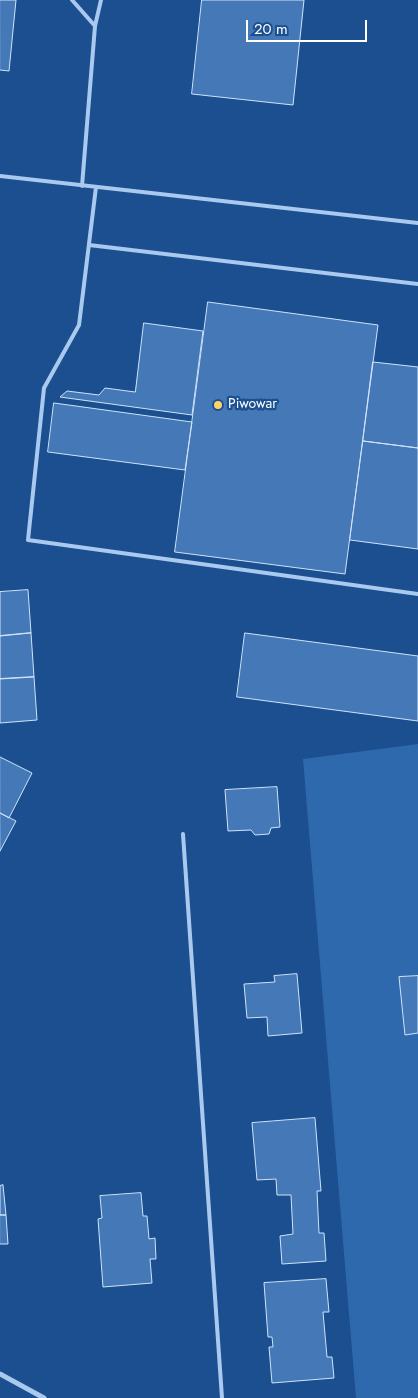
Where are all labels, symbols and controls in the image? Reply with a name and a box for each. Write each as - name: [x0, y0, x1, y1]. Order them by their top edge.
- scale bar: [248, 10, 369, 42]
- text: 20 m: [254, 18, 288, 40]
- place label: Piwowar: [228, 397, 277, 413]
- marker: Piwowar: [212, 399, 224, 411]

